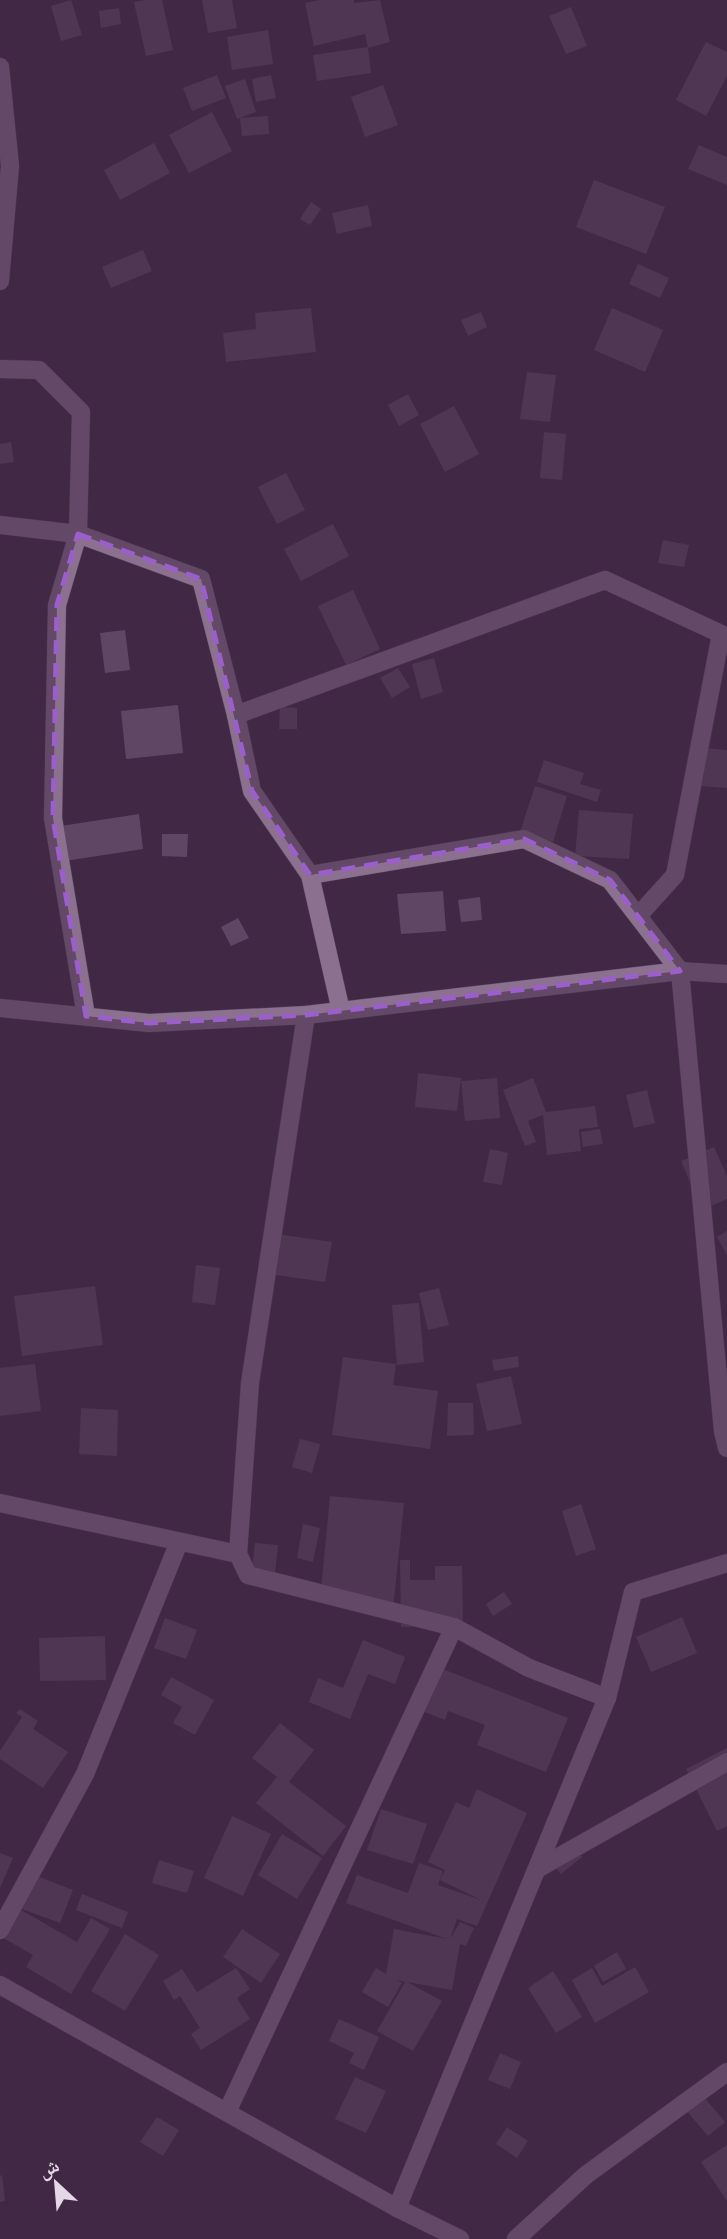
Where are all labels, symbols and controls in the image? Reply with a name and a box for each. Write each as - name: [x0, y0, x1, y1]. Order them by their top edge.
- north arrow: [21, 2148, 91, 2218]
- text: ش: [34, 2152, 63, 2184]

